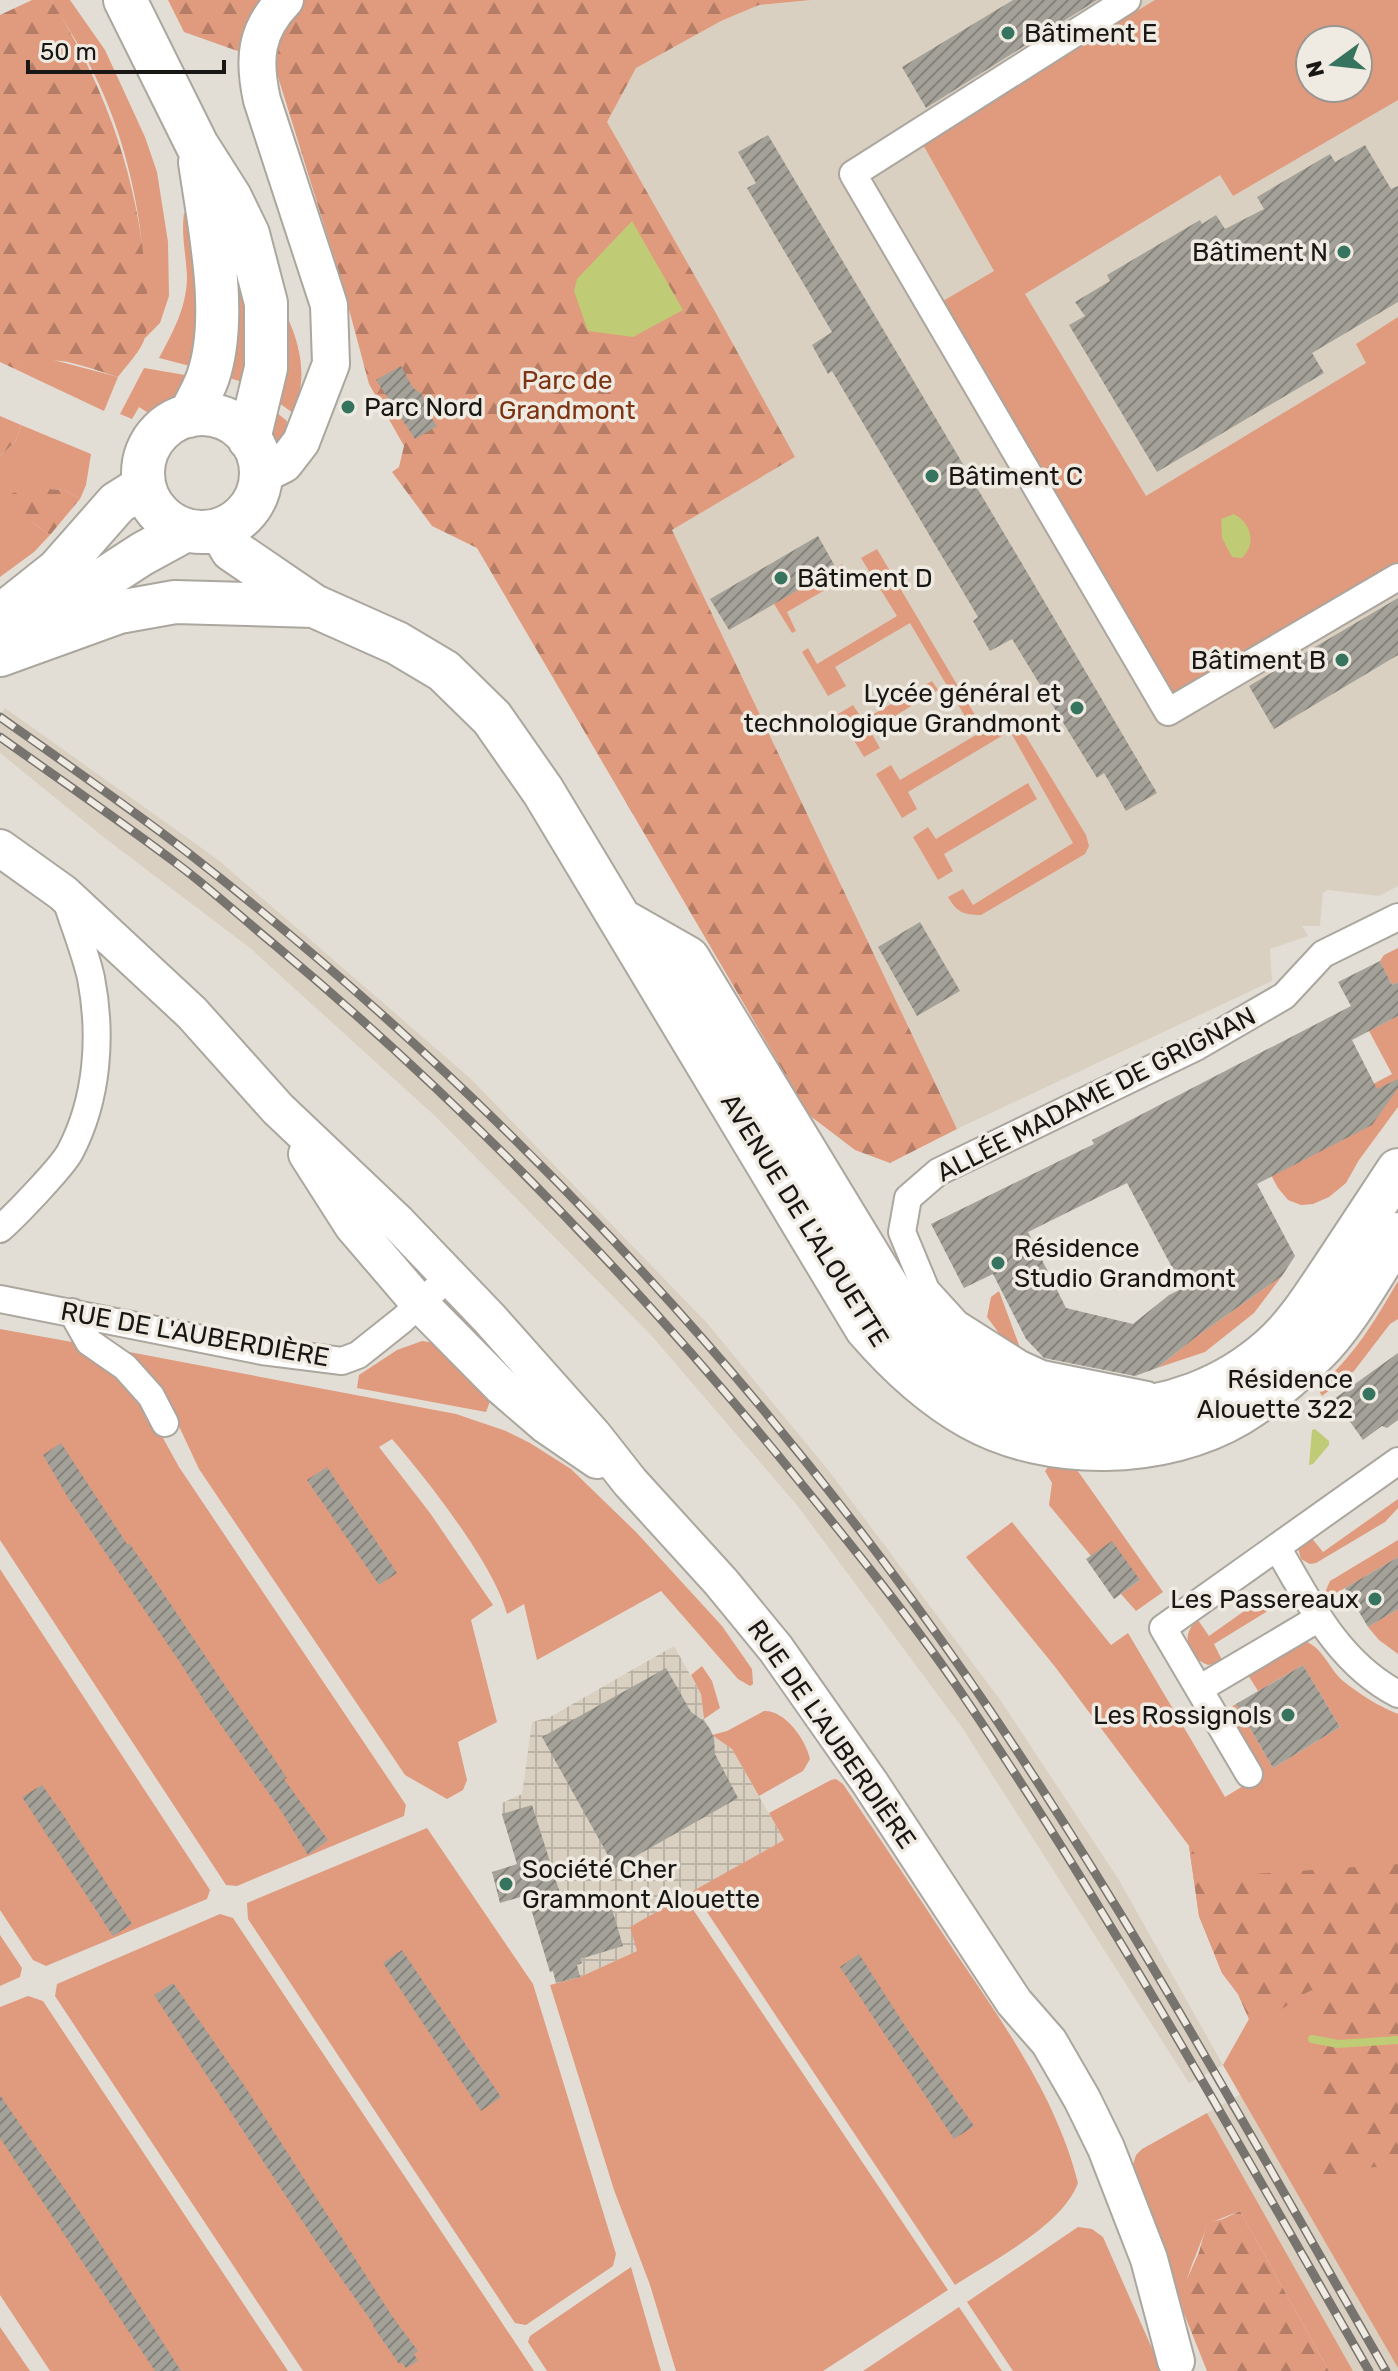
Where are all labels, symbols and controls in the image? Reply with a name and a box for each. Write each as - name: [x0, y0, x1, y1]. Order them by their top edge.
- place label: Bâtiment E: [1024, 18, 1158, 49]
- scale bar: [28, 24, 224, 74]
- marker: Bâtiment E: [999, 24, 1017, 42]
- north arrow: [1294, 24, 1374, 104]
- text: 50 m: [40, 38, 97, 66]
- text: N: [1300, 58, 1330, 80]
- place label: Bâtiment N: [1192, 237, 1328, 268]
- marker: Bâtiment N: [1335, 243, 1353, 261]
- park label: Parc de Grandmont: [499, 365, 635, 426]
- place label: Parc Nord: [364, 392, 483, 423]
- marker: Parc Nord: [339, 398, 357, 416]
- place label: Bâtiment C: [948, 461, 1083, 492]
- marker: Bâtiment C: [923, 467, 941, 485]
- place label: Bâtiment D: [797, 563, 933, 594]
- marker: Bâtiment D: [772, 569, 790, 587]
- place label: Bâtiment B: [1191, 645, 1326, 676]
- marker: Bâtiment B: [1333, 651, 1351, 669]
- place label: Lycée général et technologique Grandmont: [744, 678, 1061, 739]
- marker: Lycée général et technologique Grandmont: [1068, 699, 1086, 717]
- street label: ALLÉE MADAME DE GRIGNAN: [932, 1000, 1261, 1189]
- street label: AVENUE DE L'ALOUETTE: [714, 1088, 895, 1352]
- place label: Résidence Studio Grandmont: [1014, 1233, 1236, 1294]
- marker: Résidence Studio Grandmont: [989, 1254, 1007, 1272]
- street label: RUE DE L'AUBERDIÈRE: [58, 1296, 332, 1373]
- place label: Résidence Alouette 322: [1197, 1364, 1353, 1425]
- marker: Résidence Alouette 322: [1360, 1385, 1378, 1403]
- place label: Les Passereaux: [1170, 1584, 1359, 1615]
- marker: Les Passereaux: [1366, 1590, 1384, 1608]
- street label: RUE DE L'AUBERDIÈRE: [741, 1614, 922, 1855]
- place label: Les Rossignols: [1093, 1700, 1272, 1731]
- marker: Les Rossignols: [1279, 1706, 1297, 1724]
- place label: Société Cher Grammont Alouette: [522, 1854, 760, 1915]
- marker: Société Cher Grammont Alouette: [497, 1875, 515, 1893]

